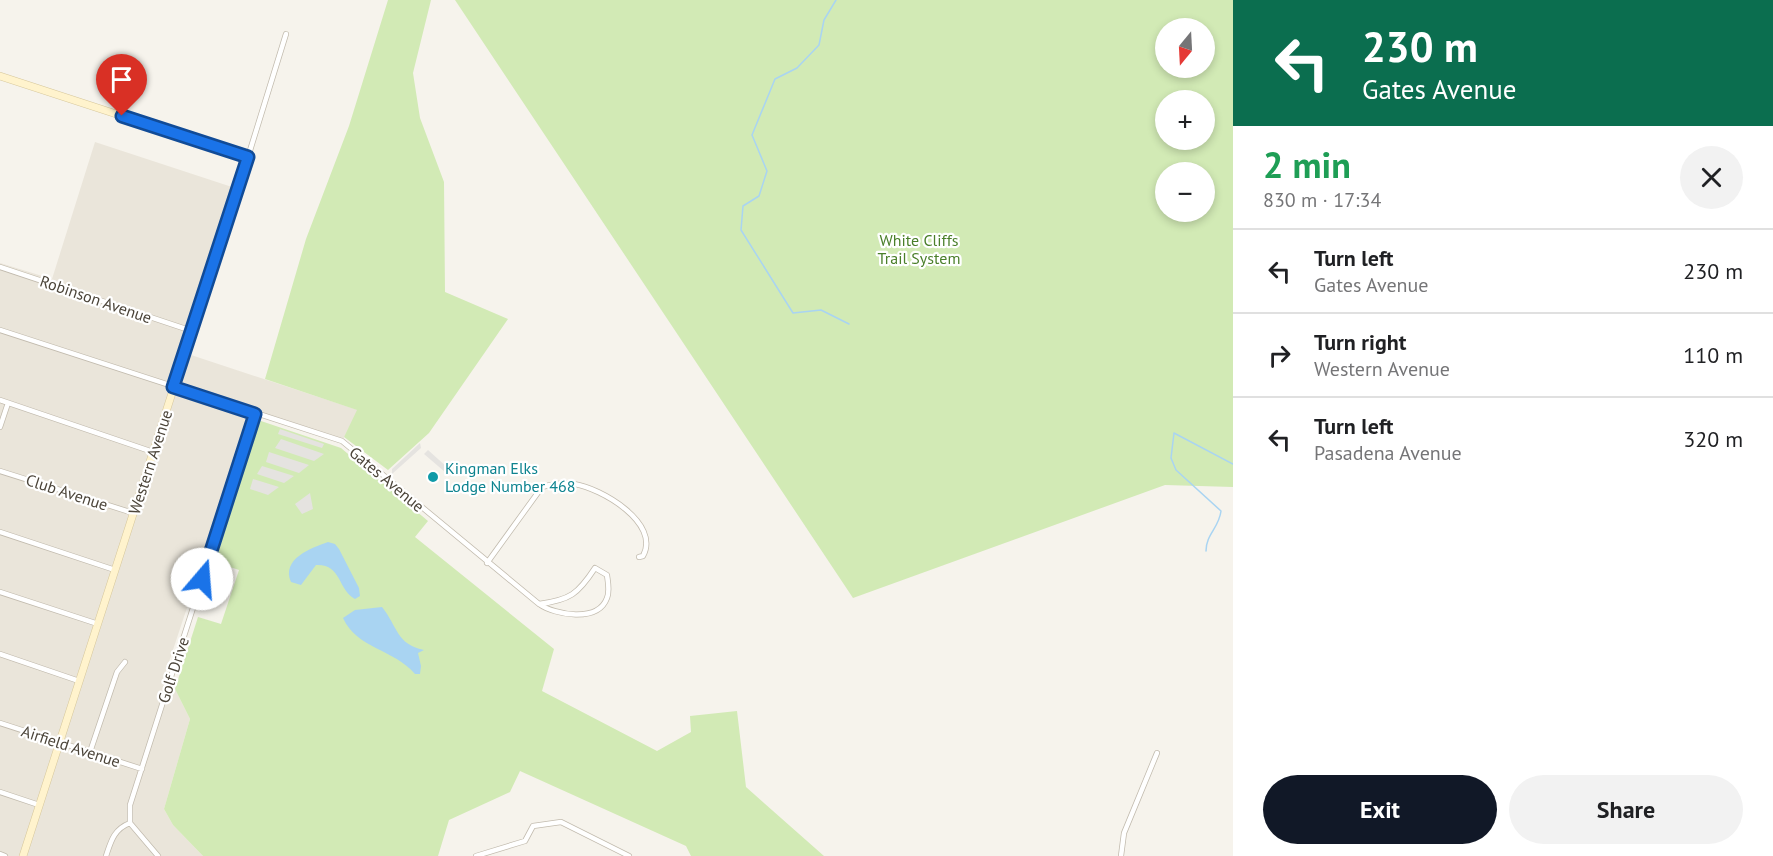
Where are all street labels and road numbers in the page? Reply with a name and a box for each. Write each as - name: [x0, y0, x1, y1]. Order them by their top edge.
- street label: Robinson Avenue: [38, 271, 154, 327]
- street label: Western Avenue: [124, 407, 176, 517]
- street label: Gates Avenue: [345, 442, 429, 516]
- street label: Club Avenue: [24, 469, 110, 515]
- street label: Golf Drive: [153, 634, 193, 706]
- street label: Airfield Avenue: [19, 721, 123, 771]

